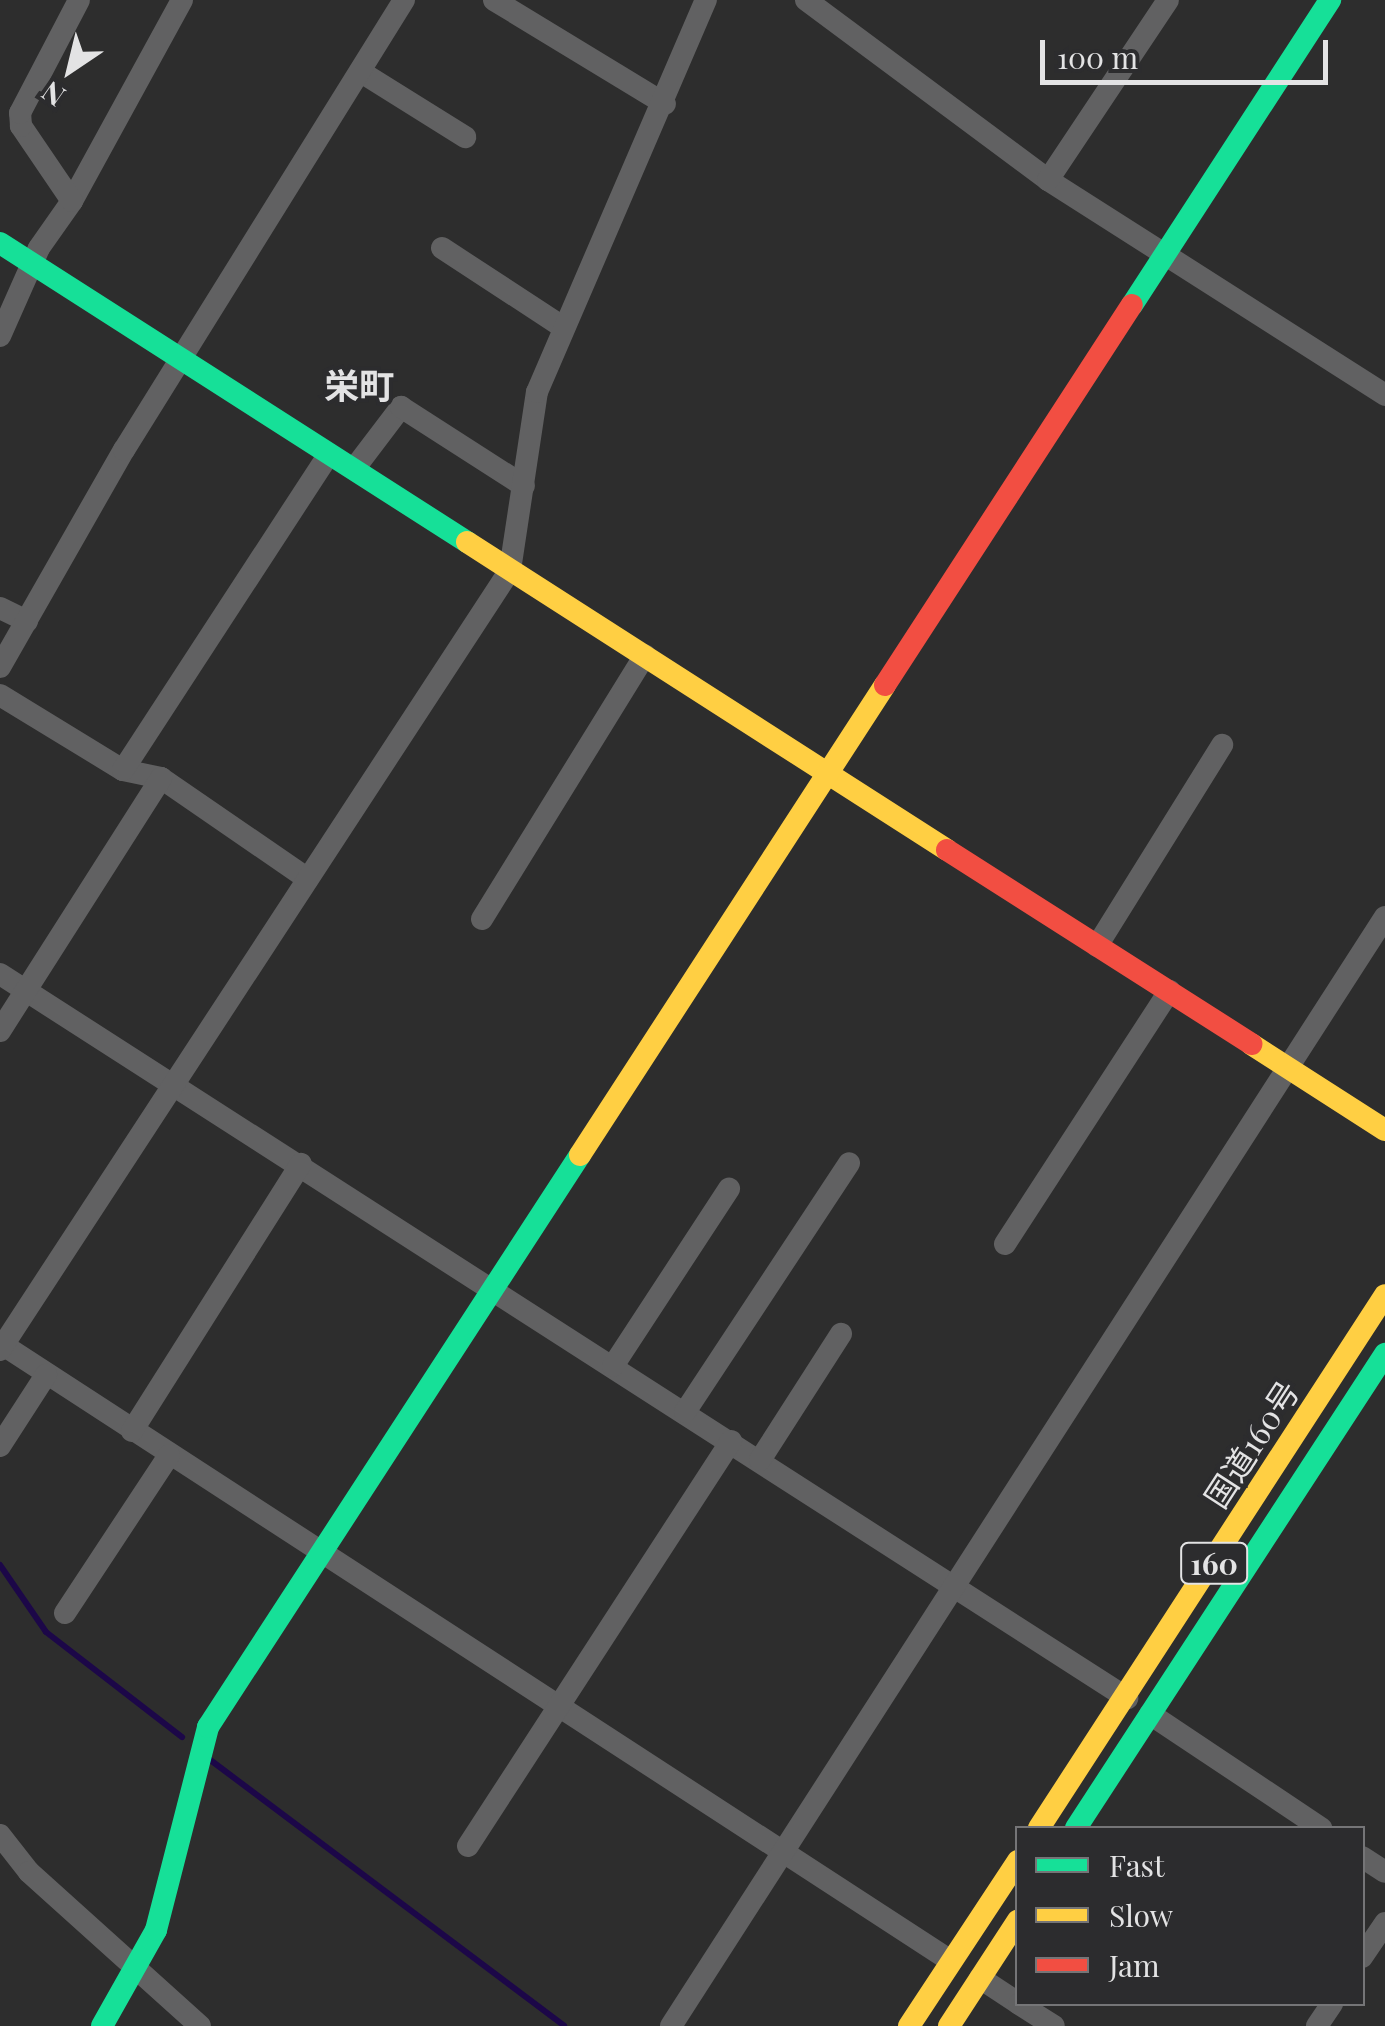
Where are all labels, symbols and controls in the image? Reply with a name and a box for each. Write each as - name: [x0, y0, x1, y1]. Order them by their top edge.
- north arrow: [20, 20, 120, 120]
- scale bar: [1045, 20, 1332, 82]
- text: 100 m: [1057, 37, 1138, 77]
- text: N: [34, 74, 71, 116]
- district label: 栄町: [324, 364, 394, 406]
- street label: 国道160号: [1196, 1373, 1306, 1515]
- road number: 160: [1179, 1538, 1249, 1588]
- legend: [1015, 1826, 1365, 2006]
- text: Fast: [1109, 1845, 1165, 1885]
- text: Slow: [1109, 1895, 1173, 1935]
- text: Jam: [1109, 1945, 1160, 1985]

